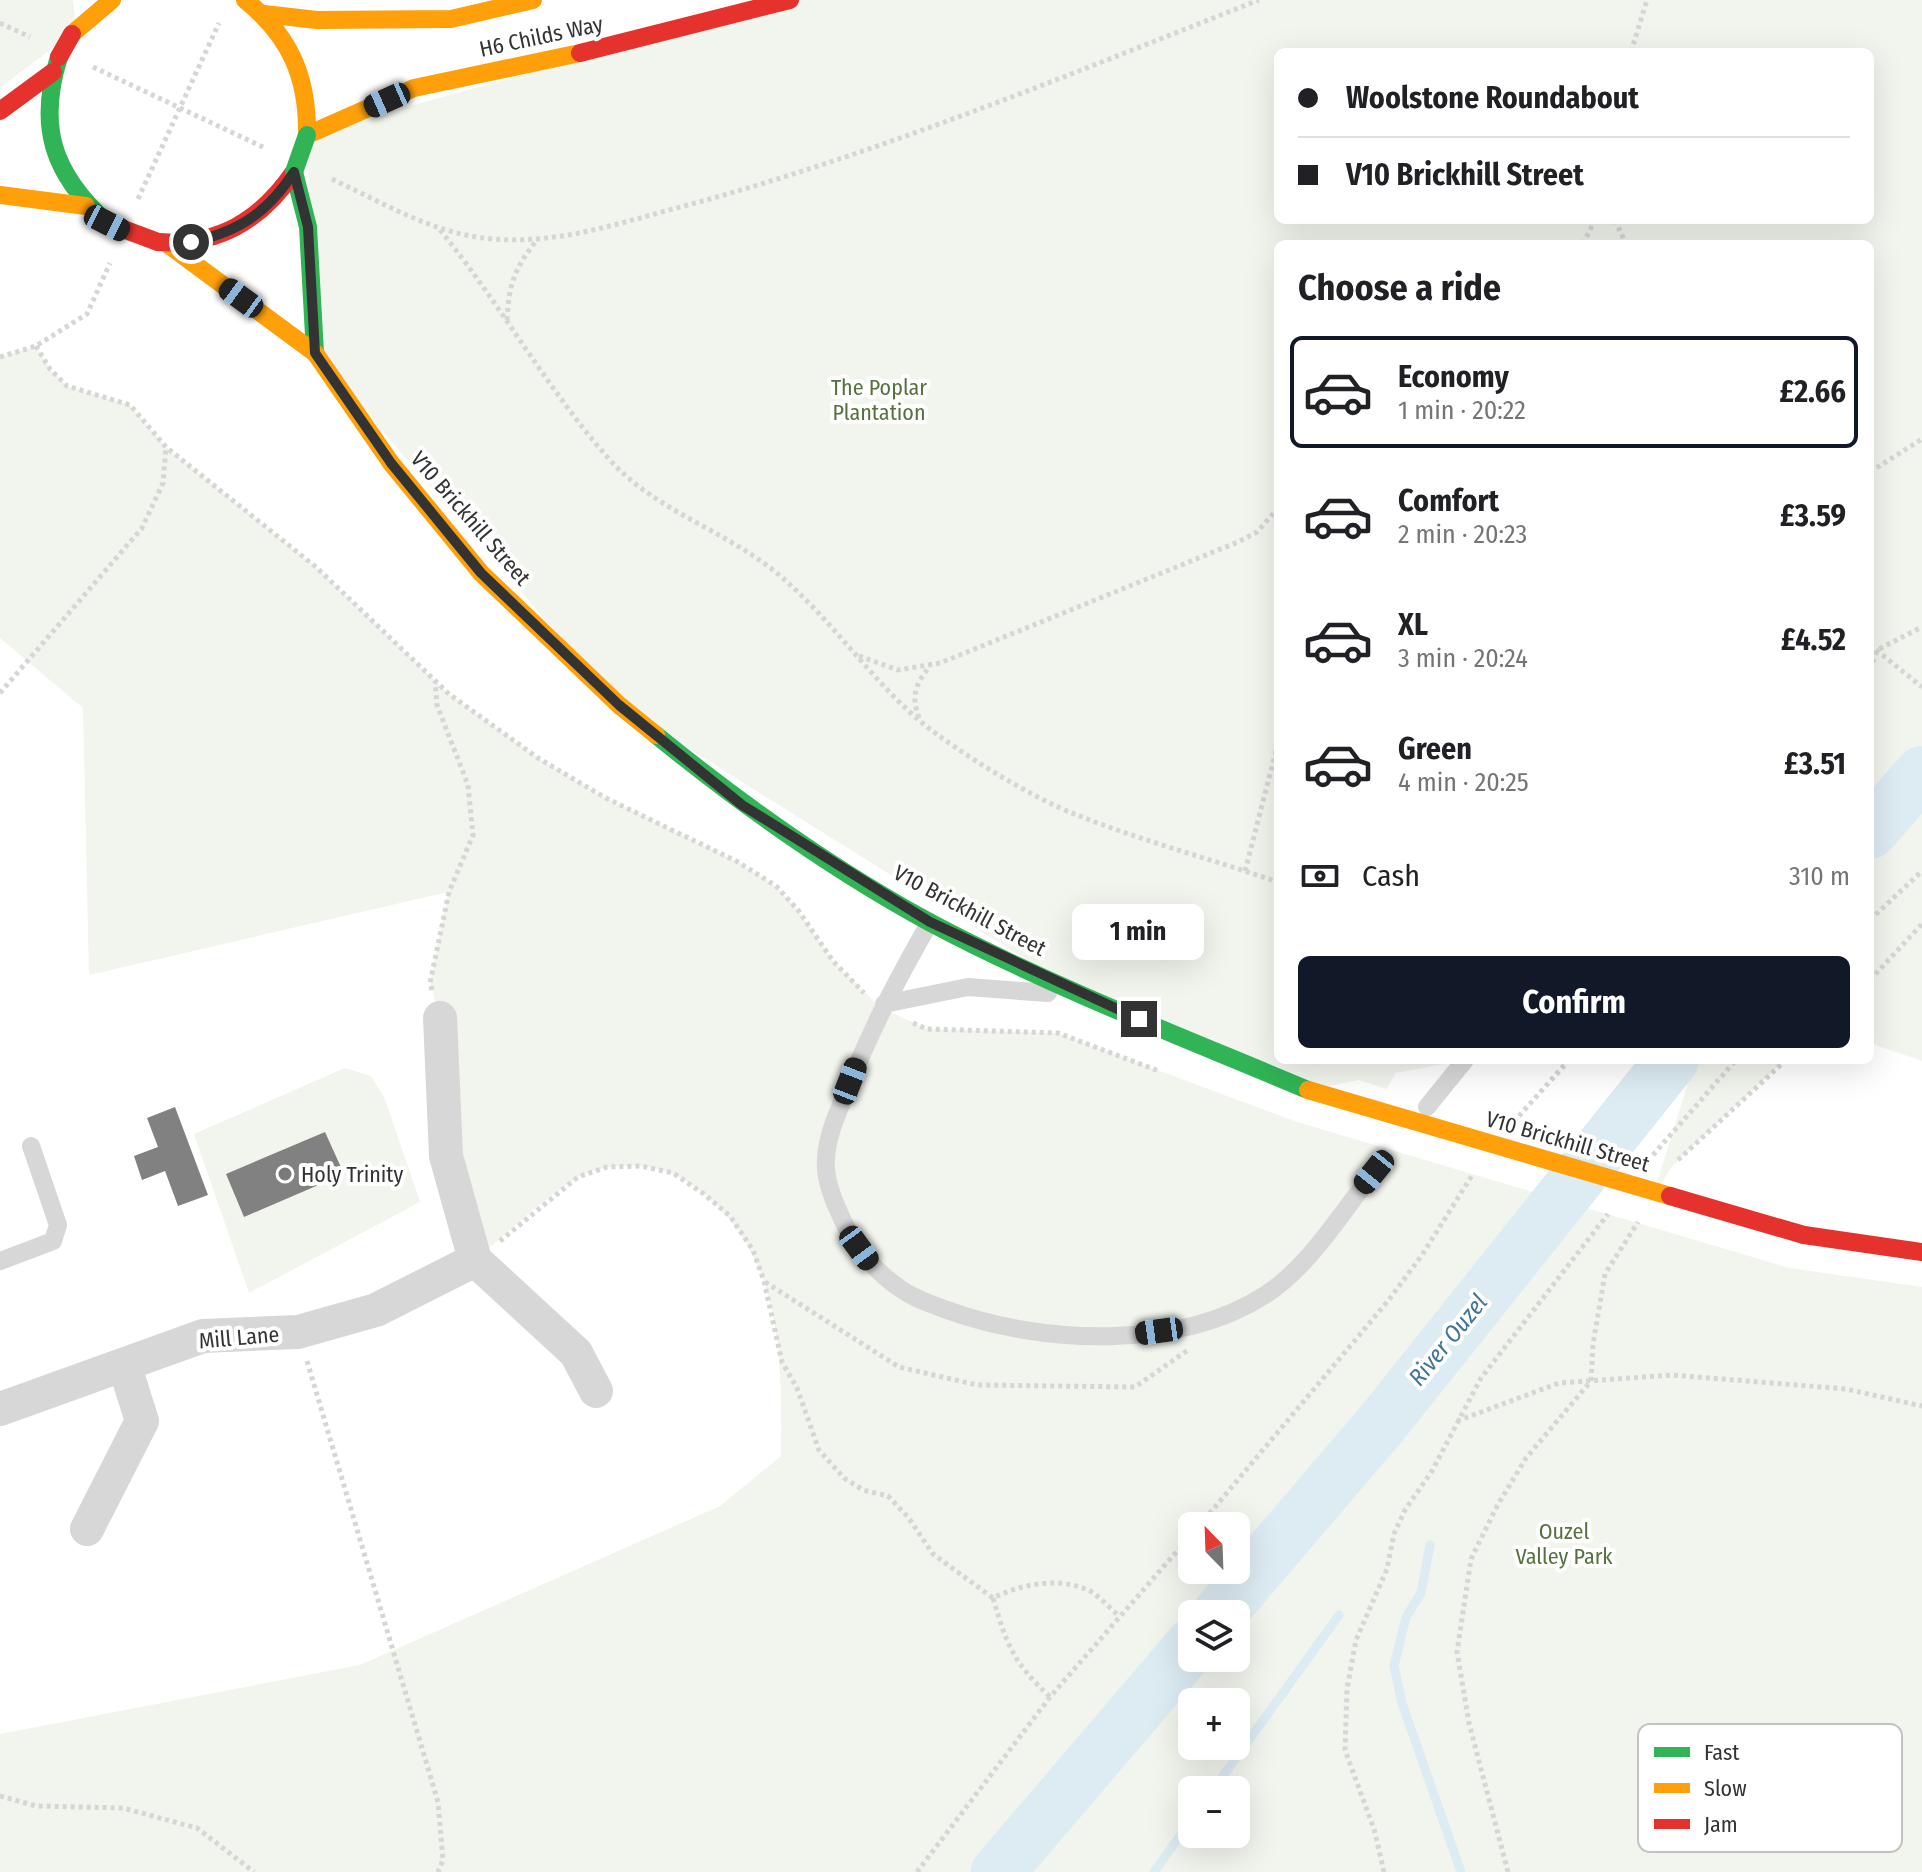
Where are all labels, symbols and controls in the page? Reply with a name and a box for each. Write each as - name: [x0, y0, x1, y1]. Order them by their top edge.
- street label: H6 Childs Way: [477, 10, 606, 63]
- car: [360, 79, 414, 121]
- text: Woolstone Roundabout: [1346, 80, 1639, 116]
- text: V10 Brickhill Street: [1346, 157, 1584, 193]
- car: [80, 201, 134, 245]
- route start: [173, 224, 209, 260]
- text: Choose a ride: [1298, 266, 1501, 310]
- car: [215, 274, 267, 322]
- icon: car: [1302, 356, 1374, 428]
- text: Economy: [1398, 359, 1509, 395]
- park label: The Poplar Plantation: [831, 374, 927, 426]
- text: £2.66: [1779, 374, 1846, 410]
- text: 1 min · 20:22: [1398, 395, 1526, 426]
- street label: V10 Brickhill Street: [405, 446, 537, 592]
- icon: car: [1302, 480, 1374, 552]
- text: Comfort: [1398, 483, 1499, 519]
- text: £3.59: [1780, 498, 1846, 534]
- text: 2 min · 20:23: [1398, 519, 1527, 550]
- icon: car: [1302, 604, 1374, 676]
- text: XL: [1398, 607, 1428, 643]
- text: £4.52: [1781, 622, 1846, 658]
- text: 3 min · 20:24: [1398, 643, 1528, 674]
- icon: car: [1302, 728, 1374, 800]
- text: Green: [1398, 731, 1472, 767]
- text: £3.51: [1784, 746, 1846, 782]
- text: 4 min · 20:25: [1398, 767, 1529, 798]
- icon: cash: [1298, 854, 1342, 898]
- text: Cash: [1362, 858, 1420, 894]
- street label: V10 Brickhill Street: [889, 859, 1051, 962]
- text: 310 m: [1789, 861, 1850, 892]
- callout: 1 min: [1073, 903, 1205, 959]
- text: 1 min: [1110, 916, 1166, 947]
- button: Confirm: [1298, 956, 1850, 1048]
- route end: [1121, 1001, 1157, 1037]
- car: [830, 1054, 870, 1108]
- street label: V10 Brickhill Street: [1483, 1105, 1654, 1178]
- car: [1350, 1146, 1398, 1198]
- place label: Holy Trinity: [301, 1161, 403, 1188]
- marker: Holy Trinity: [276, 1165, 294, 1183]
- car: [835, 1222, 883, 1274]
- water label: River Ouzel: [1403, 1289, 1493, 1391]
- car: [1134, 1316, 1184, 1346]
- street label: Mill Lane: [198, 1321, 280, 1354]
- north arrow: [1178, 1512, 1250, 1584]
- map controls: [1178, 1512, 1250, 1848]
- park label: Ouzel Valley Park: [1515, 1518, 1613, 1570]
- button: layers: [1178, 1600, 1250, 1672]
- button: +: [1178, 1688, 1250, 1760]
- legend: [1638, 1724, 1902, 1852]
- text: Fast: [1704, 1739, 1740, 1766]
- text: Slow: [1704, 1775, 1747, 1802]
- button: −: [1178, 1776, 1250, 1848]
- text: Jam: [1704, 1811, 1738, 1838]

